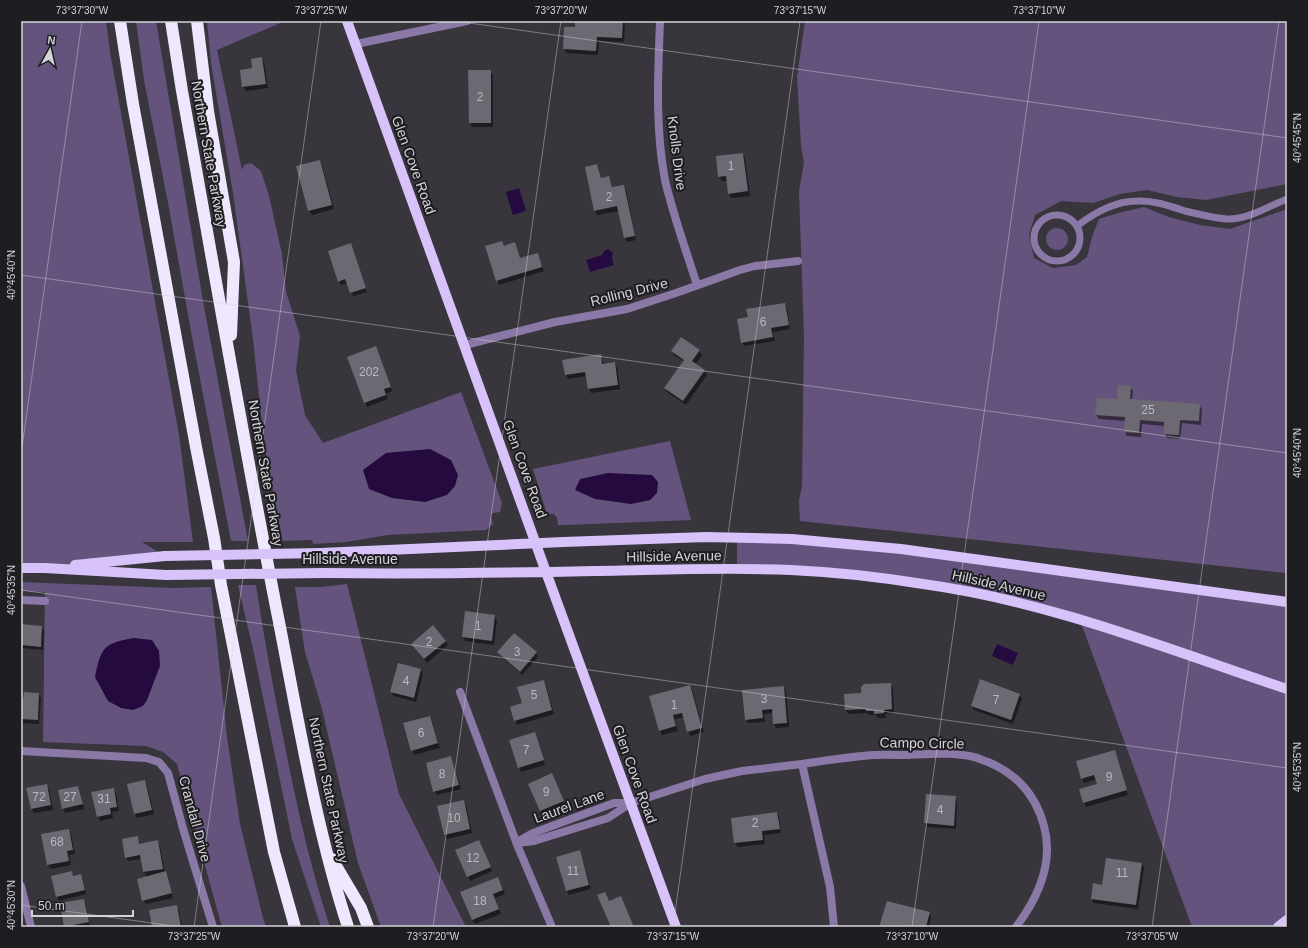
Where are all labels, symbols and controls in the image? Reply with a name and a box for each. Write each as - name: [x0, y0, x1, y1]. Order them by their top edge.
- text: 73°37'30"W: [56, 5, 109, 16]
- text: 73°37'25"W: [295, 5, 348, 16]
- text: 73°37'20"W: [535, 5, 588, 16]
- text: 73°37'15"W: [774, 5, 827, 16]
- text: 73°37'10"W: [1013, 5, 1066, 16]
- north arrow: [30, 30, 70, 70]
- text: N: [47, 34, 56, 47]
- street label: Northern State Parkway: [188, 79, 230, 229]
- house number: 2: [477, 90, 484, 104]
- text: 40°45'45"N: [1292, 113, 1303, 163]
- street label: Glen Cove Road: [389, 114, 439, 216]
- street label: Knolls Drive: [665, 115, 690, 191]
- house number: 1: [728, 159, 735, 173]
- house number: 2: [606, 190, 613, 204]
- text: 40°45'40"N: [6, 250, 17, 300]
- street label: Rolling Drive: [589, 275, 670, 309]
- house number: 6: [760, 315, 767, 329]
- house number: 202: [359, 365, 379, 379]
- street label: Northern State Parkway: [245, 398, 287, 548]
- house number: 25: [1141, 403, 1155, 417]
- street label: Glen Cove Road: [500, 418, 550, 520]
- text: 40°45'40"N: [1292, 428, 1303, 478]
- street label: Hillside Avenue: [626, 547, 722, 565]
- street label: Hillside Avenue: [302, 551, 398, 567]
- text: 40°45'35"N: [6, 565, 17, 615]
- street label: Hillside Avenue: [951, 566, 1048, 604]
- house number: 1: [475, 619, 482, 633]
- house number: 2: [426, 635, 433, 649]
- house number: 3: [514, 645, 521, 659]
- house number: 4: [403, 674, 410, 688]
- house number: 5: [531, 688, 538, 702]
- house number: 3: [761, 692, 768, 706]
- house number: 7: [993, 693, 1000, 707]
- house number: 1: [671, 698, 678, 712]
- street label: Northern State Parkway: [306, 716, 352, 864]
- street label: Glen Cove Road: [610, 723, 660, 825]
- house number: 6: [418, 726, 425, 740]
- street label: Campo Circle: [879, 734, 965, 752]
- text: 40°45'35"N: [1292, 742, 1303, 792]
- house number: 7: [523, 743, 530, 757]
- house number: 8: [439, 767, 446, 781]
- house number: 9: [1106, 770, 1113, 784]
- street label: Crandall Drive: [176, 774, 214, 864]
- house number: 9: [543, 785, 550, 799]
- street label: Laurel Lane: [532, 786, 607, 826]
- house number: 72: [32, 790, 46, 804]
- house number: 27: [63, 790, 77, 804]
- house number: 31: [97, 792, 111, 806]
- house number: 4: [937, 803, 944, 817]
- house number: 10: [447, 811, 461, 825]
- house number: 2: [752, 816, 759, 830]
- house number: 68: [50, 835, 64, 849]
- house number: 12: [466, 851, 480, 865]
- house number: 11: [567, 864, 580, 878]
- house number: 11: [1116, 866, 1129, 880]
- text: 40°45'30"N: [6, 880, 17, 930]
- scale bar: [32, 892, 133, 918]
- house number: 18: [473, 894, 487, 908]
- text: 50 m: [38, 899, 65, 913]
- text: 73°37'25"W: [168, 931, 221, 942]
- text: 73°37'20"W: [407, 931, 460, 942]
- text: 73°37'15"W: [647, 931, 700, 942]
- text: 73°37'10"W: [886, 931, 939, 942]
- text: 73°37'05"W: [1126, 931, 1179, 942]

